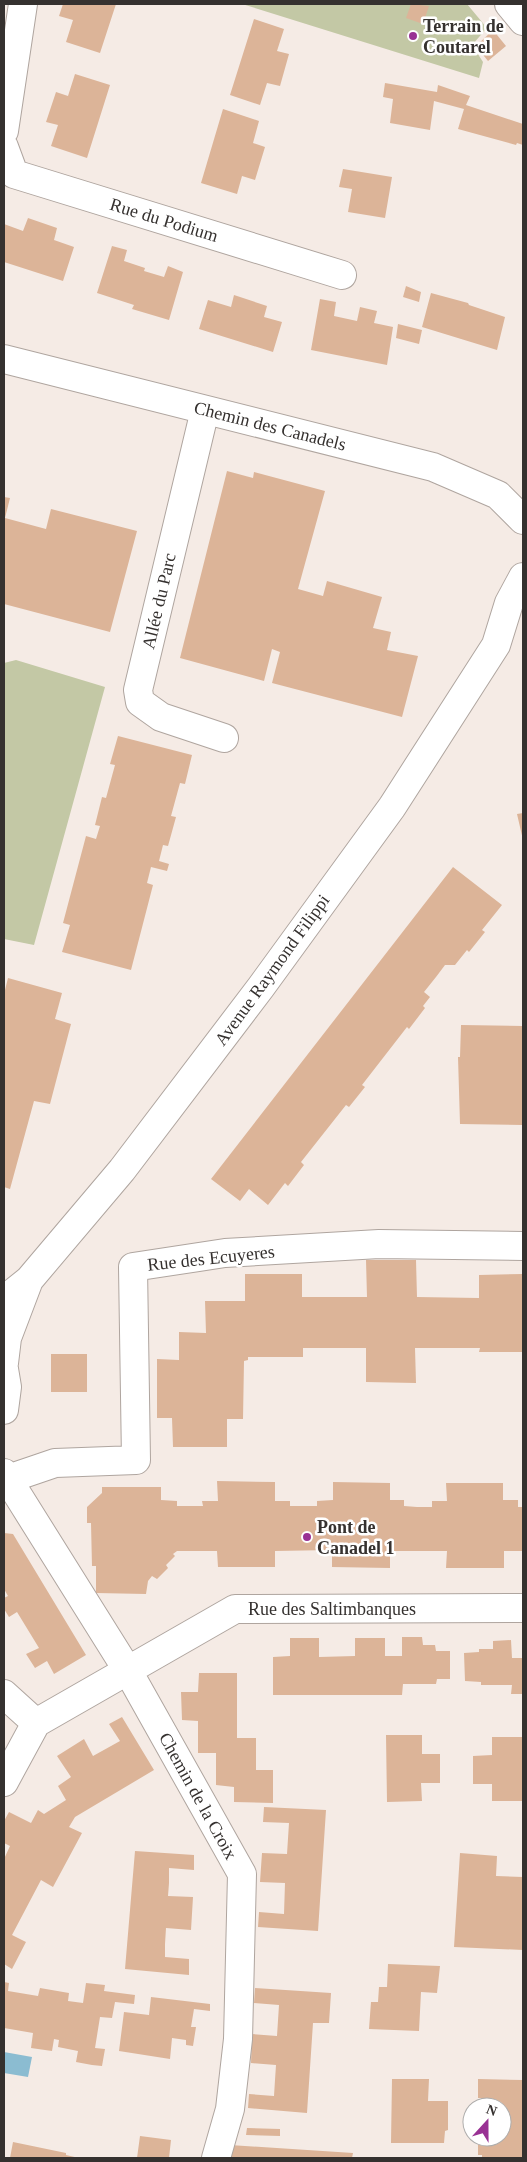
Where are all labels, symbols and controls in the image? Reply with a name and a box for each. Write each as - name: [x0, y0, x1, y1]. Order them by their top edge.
- place label: Terrain de Coutarel: [423, 16, 504, 57]
- marker: Terrain de Coutarel: [407, 30, 419, 42]
- street label: Rue du Podium: [108, 194, 220, 246]
- street label: Chemin des Canadels: [192, 397, 348, 455]
- street label: Allée du Parc: [138, 551, 180, 651]
- street label: Avenue Raymond Filippi: [211, 891, 333, 1049]
- street label: Rue des Ecuyeres: [146, 1241, 276, 1275]
- place label: Pont de Canadel 1: [317, 1517, 395, 1558]
- marker: Pont de Canadel 1: [301, 1531, 313, 1543]
- street label: Rue des Saltimbanques: [248, 1599, 416, 1619]
- street label: Chemin de la Croix: [155, 1729, 241, 1863]
- north arrow: [462, 2097, 512, 2147]
- text: N: [484, 2102, 499, 2119]

